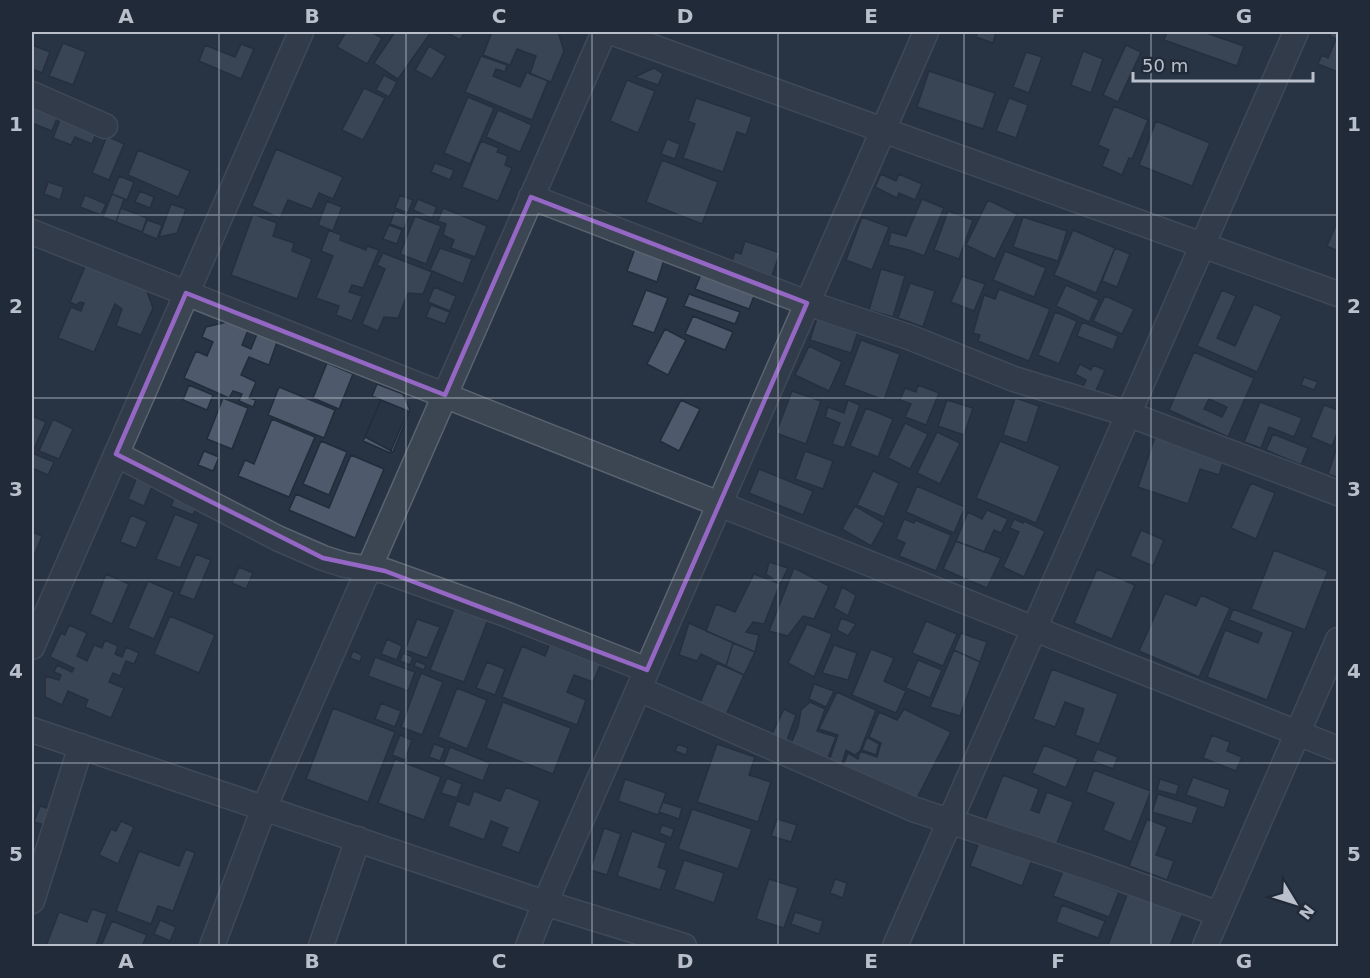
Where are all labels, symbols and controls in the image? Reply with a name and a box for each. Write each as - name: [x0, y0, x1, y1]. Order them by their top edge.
- text: A: [118, 4, 134, 28]
- text: B: [304, 4, 320, 28]
- text: C: [492, 4, 506, 28]
- text: D: [677, 4, 693, 28]
- text: E: [864, 4, 878, 28]
- text: F: [1051, 4, 1065, 28]
- text: G: [1236, 4, 1252, 28]
- scale bar: [1133, 45, 1313, 83]
- text: 50 m: [1142, 55, 1188, 76]
- text: 1: [9, 112, 23, 136]
- text: 1: [1347, 112, 1361, 136]
- text: 2: [9, 294, 23, 318]
- text: 2: [1347, 294, 1361, 318]
- text: 3: [9, 477, 23, 501]
- text: 3: [1347, 477, 1361, 501]
- text: 4: [9, 659, 23, 683]
- text: 4: [1347, 659, 1361, 683]
- text: 5: [9, 842, 23, 866]
- text: 5: [1347, 842, 1361, 866]
- north arrow: [1265, 873, 1325, 933]
- text: N: [1295, 901, 1318, 923]
- text: A: [118, 949, 134, 973]
- text: B: [304, 949, 320, 973]
- text: C: [492, 949, 506, 973]
- text: D: [677, 949, 693, 973]
- text: E: [864, 949, 878, 973]
- text: F: [1051, 949, 1065, 973]
- text: G: [1236, 949, 1252, 973]

